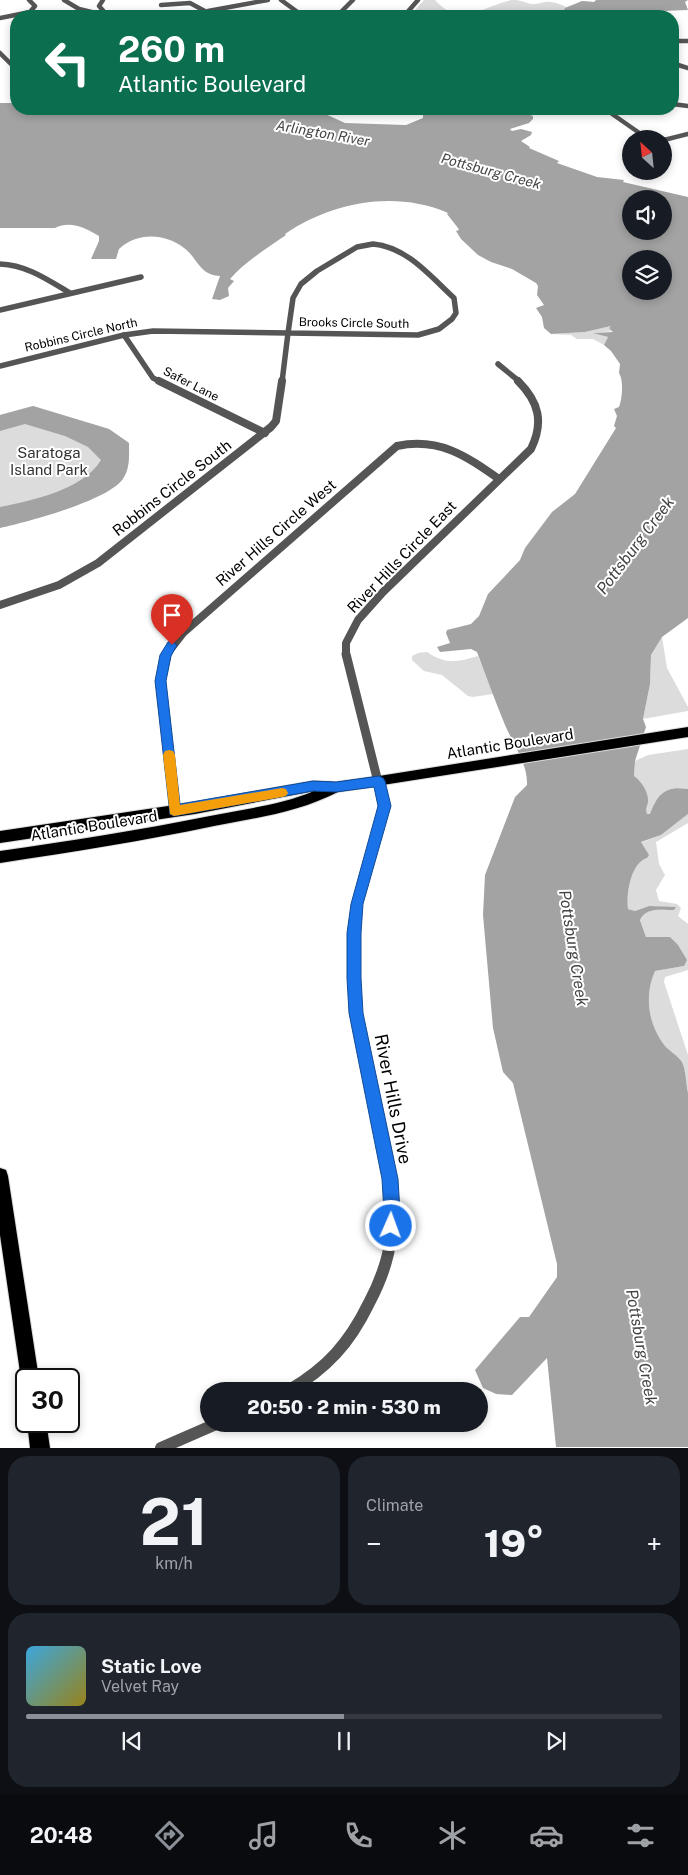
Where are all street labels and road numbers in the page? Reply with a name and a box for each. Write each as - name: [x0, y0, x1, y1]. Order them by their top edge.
- street label: Robbins Circle North: [23, 315, 139, 355]
- street label: Brooks Circle South: [299, 315, 409, 331]
- street label: Safer Lane: [161, 364, 221, 404]
- street label: Robbins Circle South: [109, 436, 234, 539]
- street label: River Hills Circle West: [212, 476, 339, 589]
- street label: River Hills Circle East: [344, 497, 460, 616]
- street label: Atlantic Boulevard: [445, 725, 575, 762]
- street label: Atlantic Boulevard: [29, 807, 159, 844]
- street label: River Hills Drive: [371, 1032, 416, 1166]

